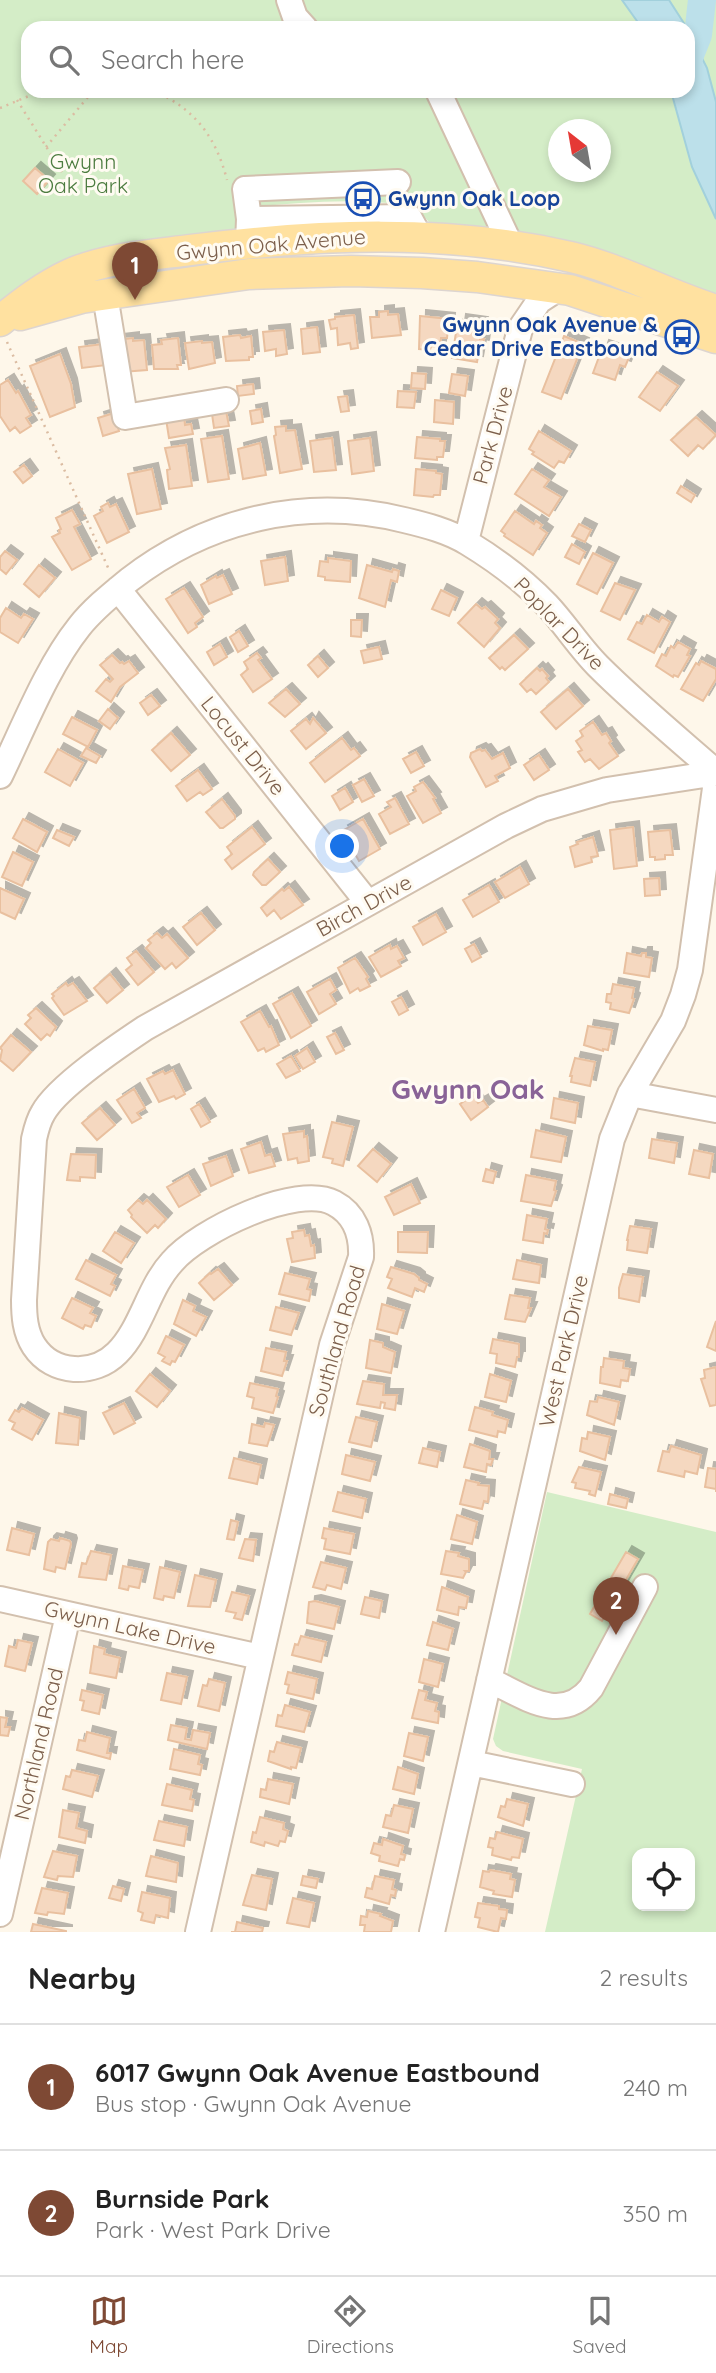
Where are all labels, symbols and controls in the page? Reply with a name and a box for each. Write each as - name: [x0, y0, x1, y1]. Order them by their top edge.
- search box: [21, 21, 695, 98]
- icon: search: [45, 41, 83, 79]
- text: Search here: [101, 43, 245, 76]
- north arrow: [548, 119, 611, 182]
- park label: Gwynn Oak Park: [38, 148, 128, 198]
- bus stop icon: Gwynn Oak Loop: [344, 180, 382, 218]
- place label: Gwynn Oak Loop: [388, 185, 560, 211]
- street label: Gwynn Oak Avenue: [175, 223, 367, 265]
- pin: 1: [112, 242, 158, 300]
- place label: Gwynn Oak Avenue & Cedar Drive Eastbound: [424, 311, 658, 361]
- bus stop icon: Gwynn Oak Avenue & Cedar Drive Eastbound: [663, 318, 701, 356]
- street label: Park Drive: [466, 383, 518, 487]
- street label: Poplar Drive: [509, 571, 611, 675]
- street label: Locust Drive: [196, 691, 292, 800]
- your location: [325, 829, 359, 863]
- street label: Birch Drive: [311, 868, 416, 942]
- district label: Gwynn Oak: [391, 1071, 545, 1106]
- street label: Southland Road: [302, 1262, 370, 1419]
- street label: West Park Drive: [533, 1272, 593, 1429]
- pin: 2: [593, 1577, 639, 1635]
- street label: Gwynn Lake Drive: [42, 1595, 218, 1659]
- street label: Northland Road: [8, 1665, 68, 1822]
- map controls: [632, 1848, 695, 1911]
- button: locate: [632, 1848, 695, 1911]
- text: Nearby: [28, 1959, 136, 1997]
- text: 2 results: [599, 1963, 688, 1992]
- text: 6017 Gwynn Oak Avenue Eastbound: [95, 2056, 540, 2089]
- text: 1: [47, 2073, 55, 2102]
- text: 240 m: [623, 2073, 688, 2102]
- text: Bus stop · Gwynn Oak Avenue: [95, 2089, 411, 2118]
- text: Burnside Park: [95, 2182, 270, 2215]
- text: 2: [44, 2199, 58, 2228]
- text: 350 m: [622, 2199, 688, 2228]
- text: Park · West Park Drive: [95, 2215, 331, 2244]
- tab: Map: [89, 2292, 128, 2358]
- tab: Directions: [307, 2292, 394, 2358]
- tab: Saved: [572, 2292, 627, 2358]

